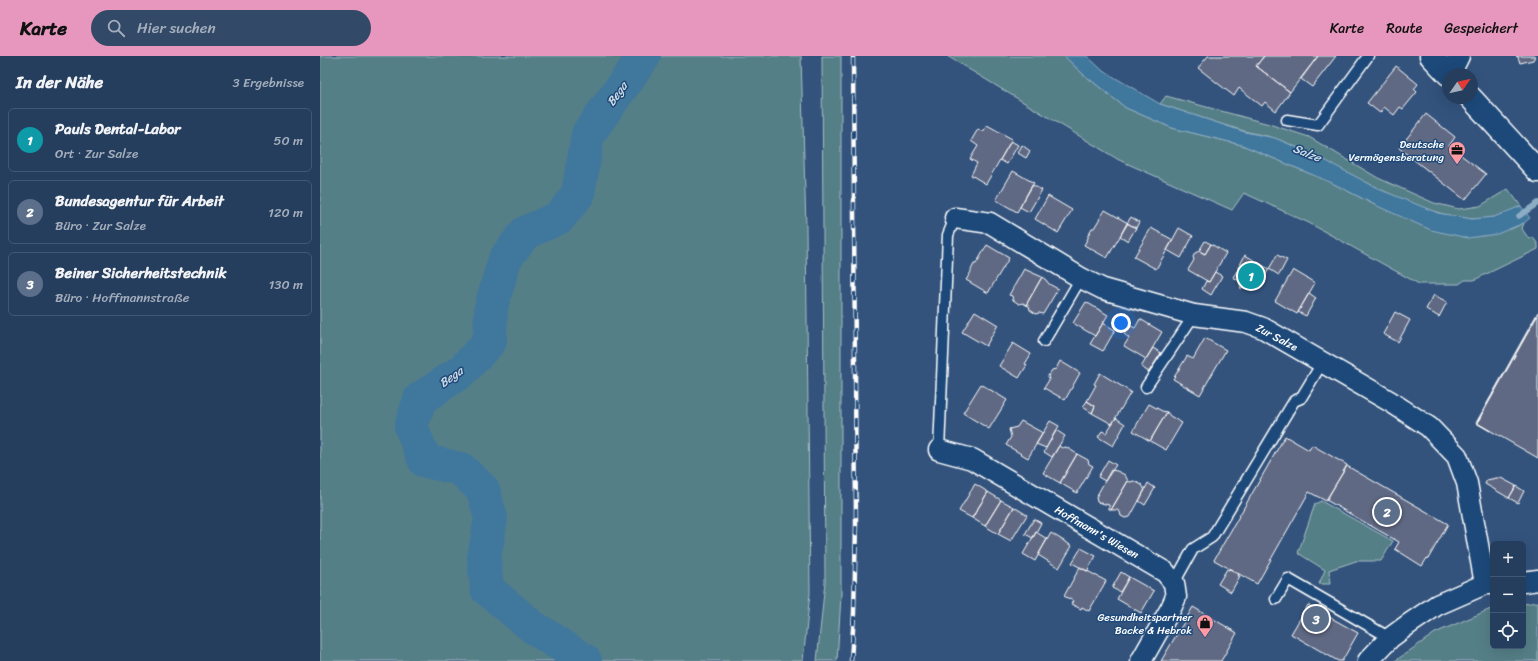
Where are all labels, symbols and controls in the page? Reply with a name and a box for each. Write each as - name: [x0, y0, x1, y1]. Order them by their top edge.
- search box: [91, 10, 371, 46]
- text: Karte: [20, 12, 67, 45]
- text: Hier suchen: [137, 15, 216, 41]
- text: Karte: [1330, 16, 1364, 41]
- text: Route: [1386, 16, 1422, 41]
- text: Gespeichert: [1444, 16, 1518, 41]
- icon: search: [105, 17, 127, 39]
- text: In der Nähe: [16, 67, 103, 97]
- north arrow: [1442, 68, 1478, 104]
- text: 3 Ergebnisse: [233, 71, 304, 94]
- water label: Bega: [601, 75, 635, 111]
- text: Pauls Dental-Labor: [55, 116, 180, 142]
- text: 1: [27, 129, 33, 152]
- text: 50 m: [273, 129, 303, 152]
- place label: Deutsche Vermögensberatung: [1349, 135, 1445, 167]
- water label: Salze: [1290, 137, 1326, 169]
- office icon: Deutsche Vermögensberatung: [1447, 140, 1467, 165]
- text: Ort · Zur Salze: [55, 142, 138, 165]
- text: Bundesagentur für Arbeit: [55, 188, 224, 214]
- text: 2: [26, 201, 34, 224]
- text: 120 m: [268, 201, 303, 224]
- text: Büro · Zur Salze: [55, 214, 146, 237]
- text: Beiner Sicherheitstechnik: [55, 260, 226, 286]
- pin: 1: [1238, 261, 1264, 291]
- text: 3: [26, 273, 34, 296]
- text: 130 m: [269, 273, 303, 296]
- text: Büro · Hoffmannstraße: [55, 286, 189, 309]
- your location: [1111, 313, 1131, 333]
- street label: Zur Salze: [1252, 318, 1302, 357]
- water label: Bega: [434, 359, 470, 393]
- pin: 2: [1374, 497, 1400, 527]
- street label: Hoffmann's Wiesen: [1051, 501, 1142, 564]
- map controls: [1490, 541, 1526, 649]
- button: +: [1490, 541, 1526, 577]
- button: −: [1490, 577, 1526, 613]
- pin: 3: [1303, 604, 1329, 634]
- place label: Gesundheitspartner Backe & Hebrok: [1097, 608, 1193, 640]
- shop icon: Gesundheitspartner Backe & Hebrok: [1195, 613, 1215, 638]
- button: locate: [1490, 613, 1526, 649]

